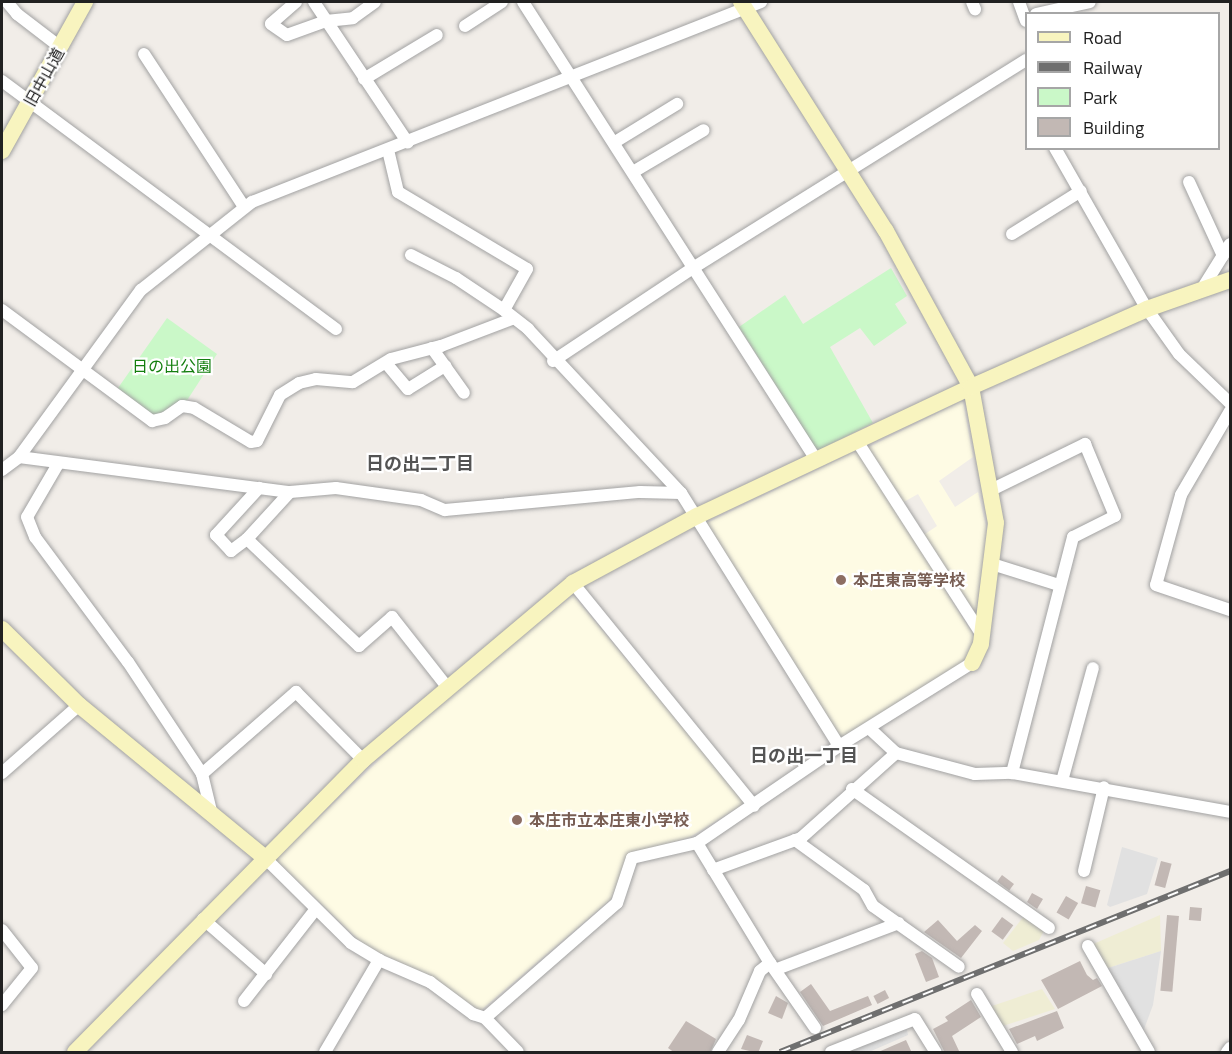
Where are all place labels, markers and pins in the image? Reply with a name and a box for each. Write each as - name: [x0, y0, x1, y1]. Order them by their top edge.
- place label: 本庄東高等学校: [853, 570, 965, 590]
- marker: 本庄東高等学校: [834, 573, 848, 587]
- place label: 本庄市立本庄東小学校: [529, 810, 689, 830]
- marker: 本庄市立本庄東小学校: [510, 813, 524, 827]

